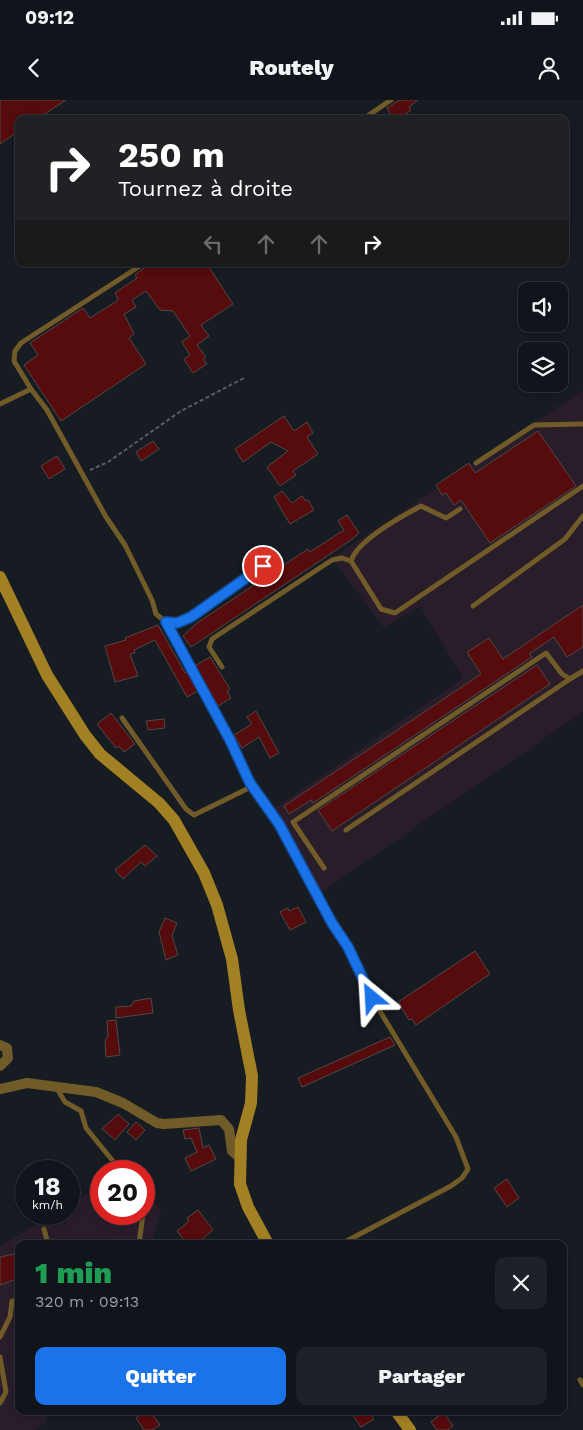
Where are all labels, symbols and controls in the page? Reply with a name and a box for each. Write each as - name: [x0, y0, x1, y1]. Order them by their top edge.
- text: 09:12: [25, 6, 74, 29]
- icon: back: [20, 54, 48, 82]
- icon: person: [535, 54, 563, 82]
- text: Routely: [249, 55, 334, 80]
- text: 250 m: [118, 134, 225, 176]
- icon: right: [35, 135, 100, 200]
- text: Tournez à droite: [118, 176, 293, 201]
- icon: left: [199, 230, 227, 258]
- icon: ahead: [252, 230, 280, 258]
- icon: ahead: [305, 230, 333, 258]
- icon: right: [358, 230, 386, 258]
- map controls: [518, 282, 568, 392]
- button: sound: [518, 282, 568, 332]
- button: layers: [518, 342, 568, 392]
- pin: [242, 545, 284, 587]
- icon: arrive: [249, 552, 277, 580]
- position arrow: [345, 971, 397, 1023]
- speed limit sign: 20: [90, 1160, 155, 1225]
- text: 18: [34, 1172, 61, 1201]
- text: km/h: [32, 1198, 63, 1212]
- text: 1 min: [35, 1255, 112, 1290]
- button: close: [495, 1257, 547, 1309]
- text: 320 m · 09:13: [35, 1292, 139, 1311]
- button: Quitter: [35, 1347, 286, 1405]
- button: Partager: [296, 1347, 547, 1405]

